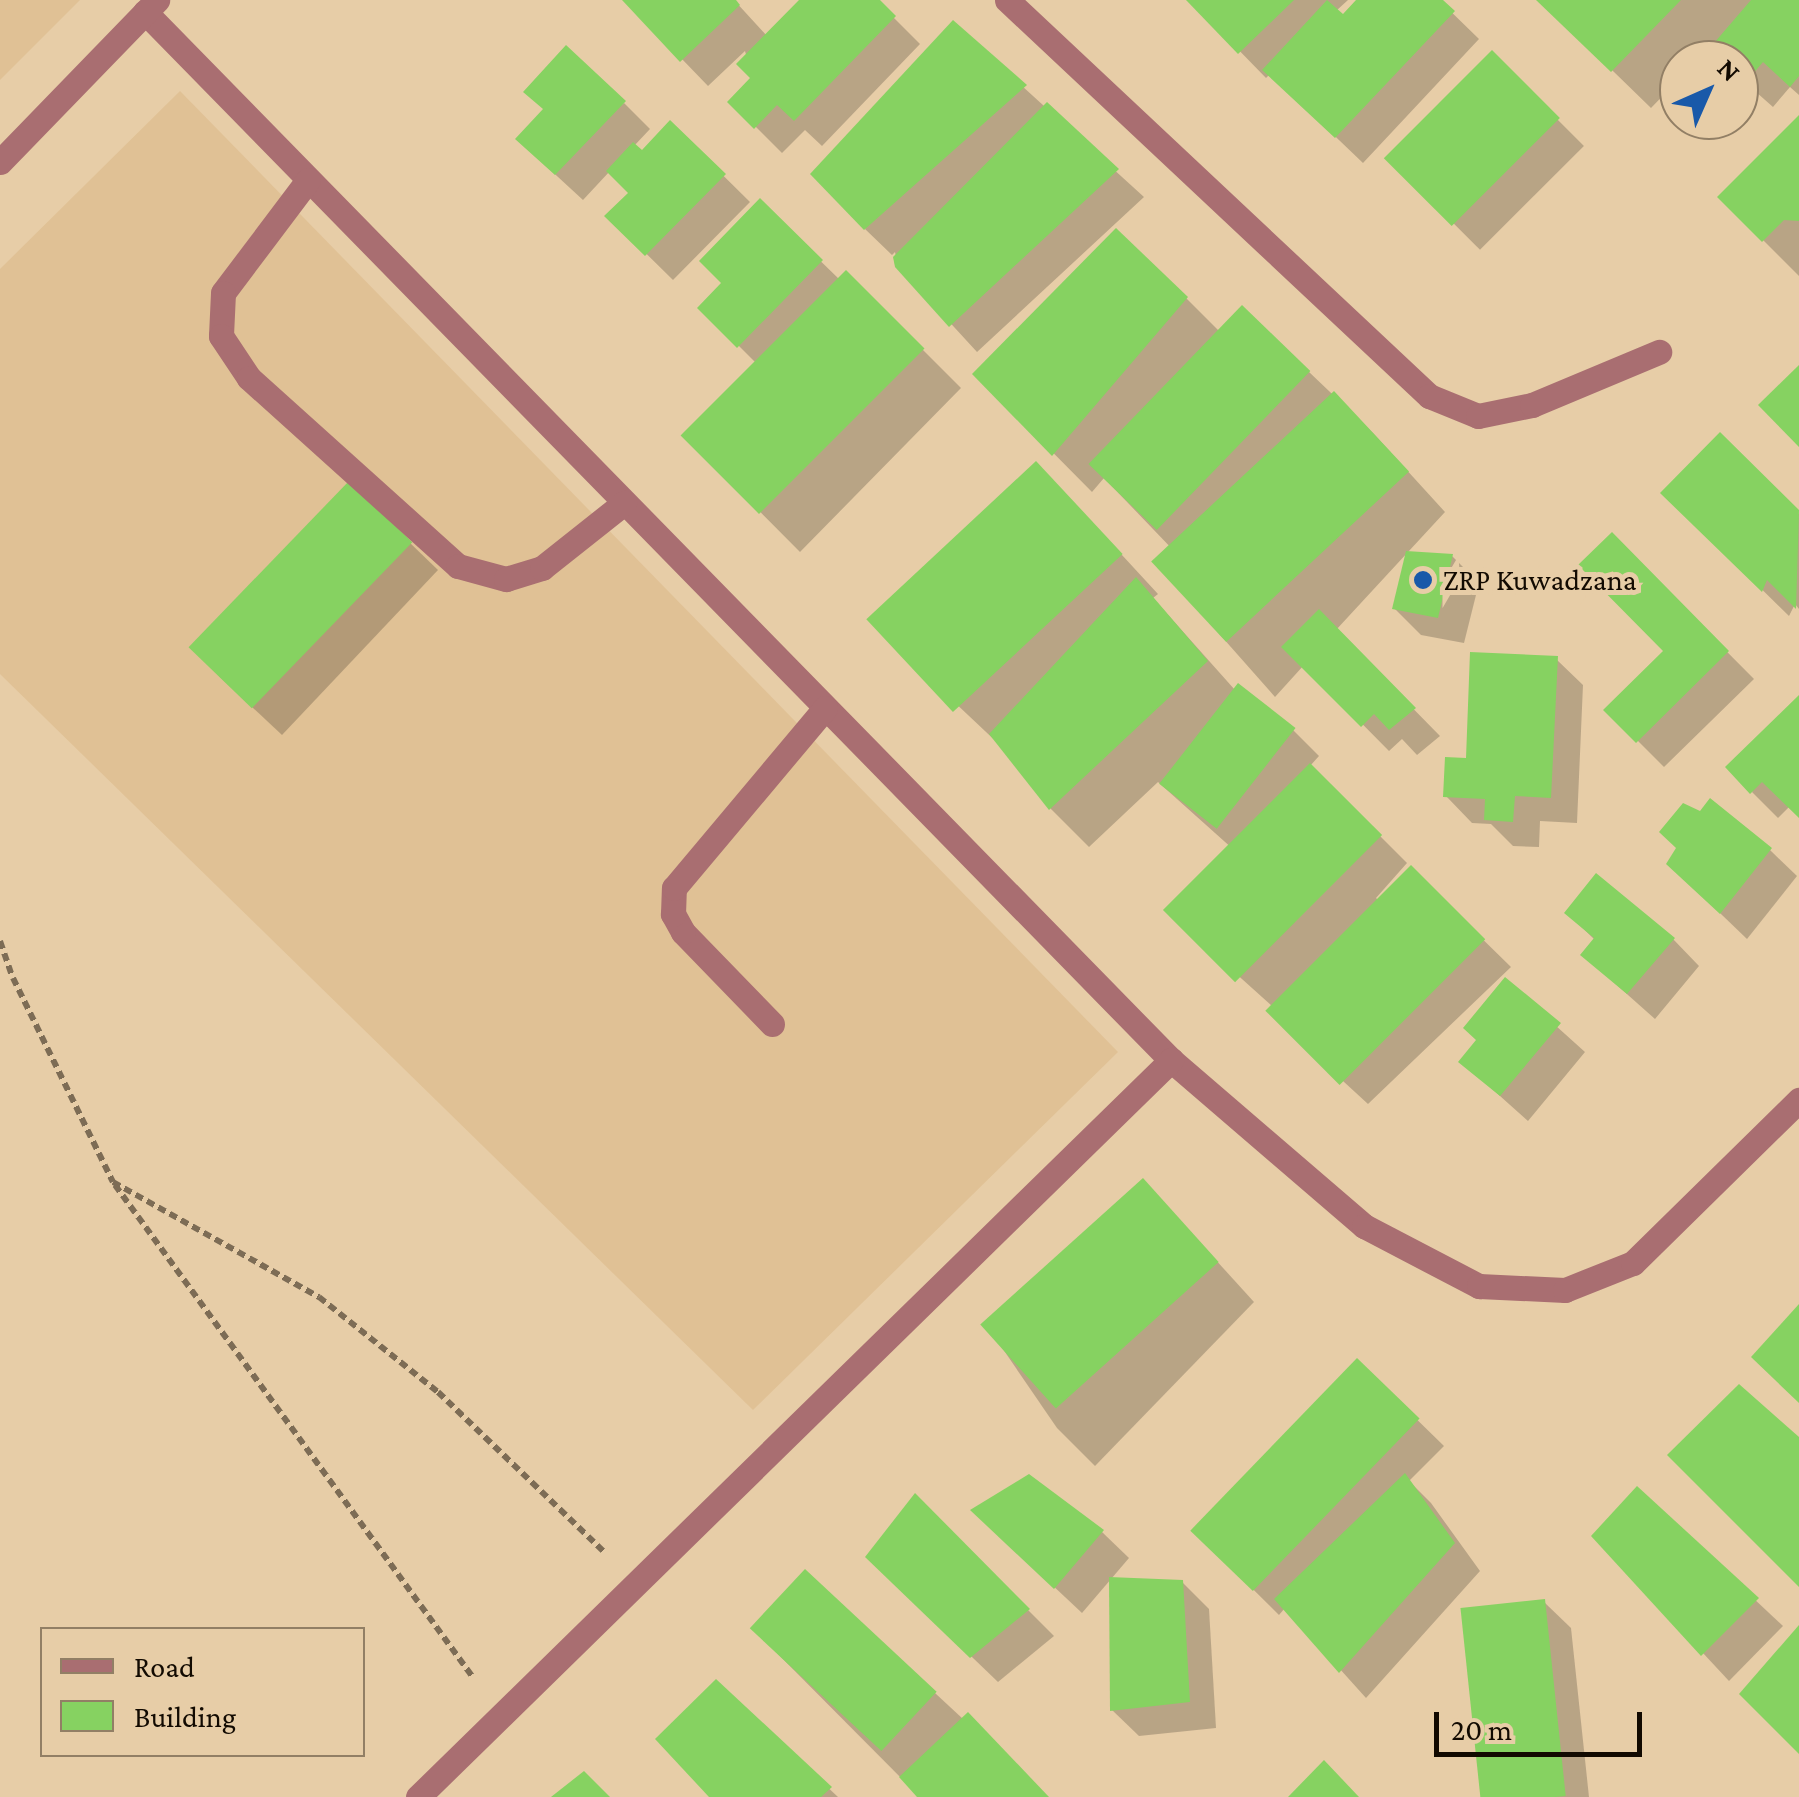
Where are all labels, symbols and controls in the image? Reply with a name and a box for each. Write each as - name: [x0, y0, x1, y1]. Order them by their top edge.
- north arrow: [1659, 40, 1759, 140]
- text: N: [1711, 52, 1747, 88]
- place label: ZRP Kuwadzana: [1443, 562, 1637, 598]
- marker: ZRP Kuwadzana: [1412, 569, 1434, 591]
- legend: [40, 1627, 365, 1757]
- text: Road: [134, 1650, 195, 1683]
- scale bar: [1439, 1692, 1646, 1754]
- text: Building: [134, 1700, 236, 1733]
- text: 20 m: [1451, 1713, 1512, 1746]

